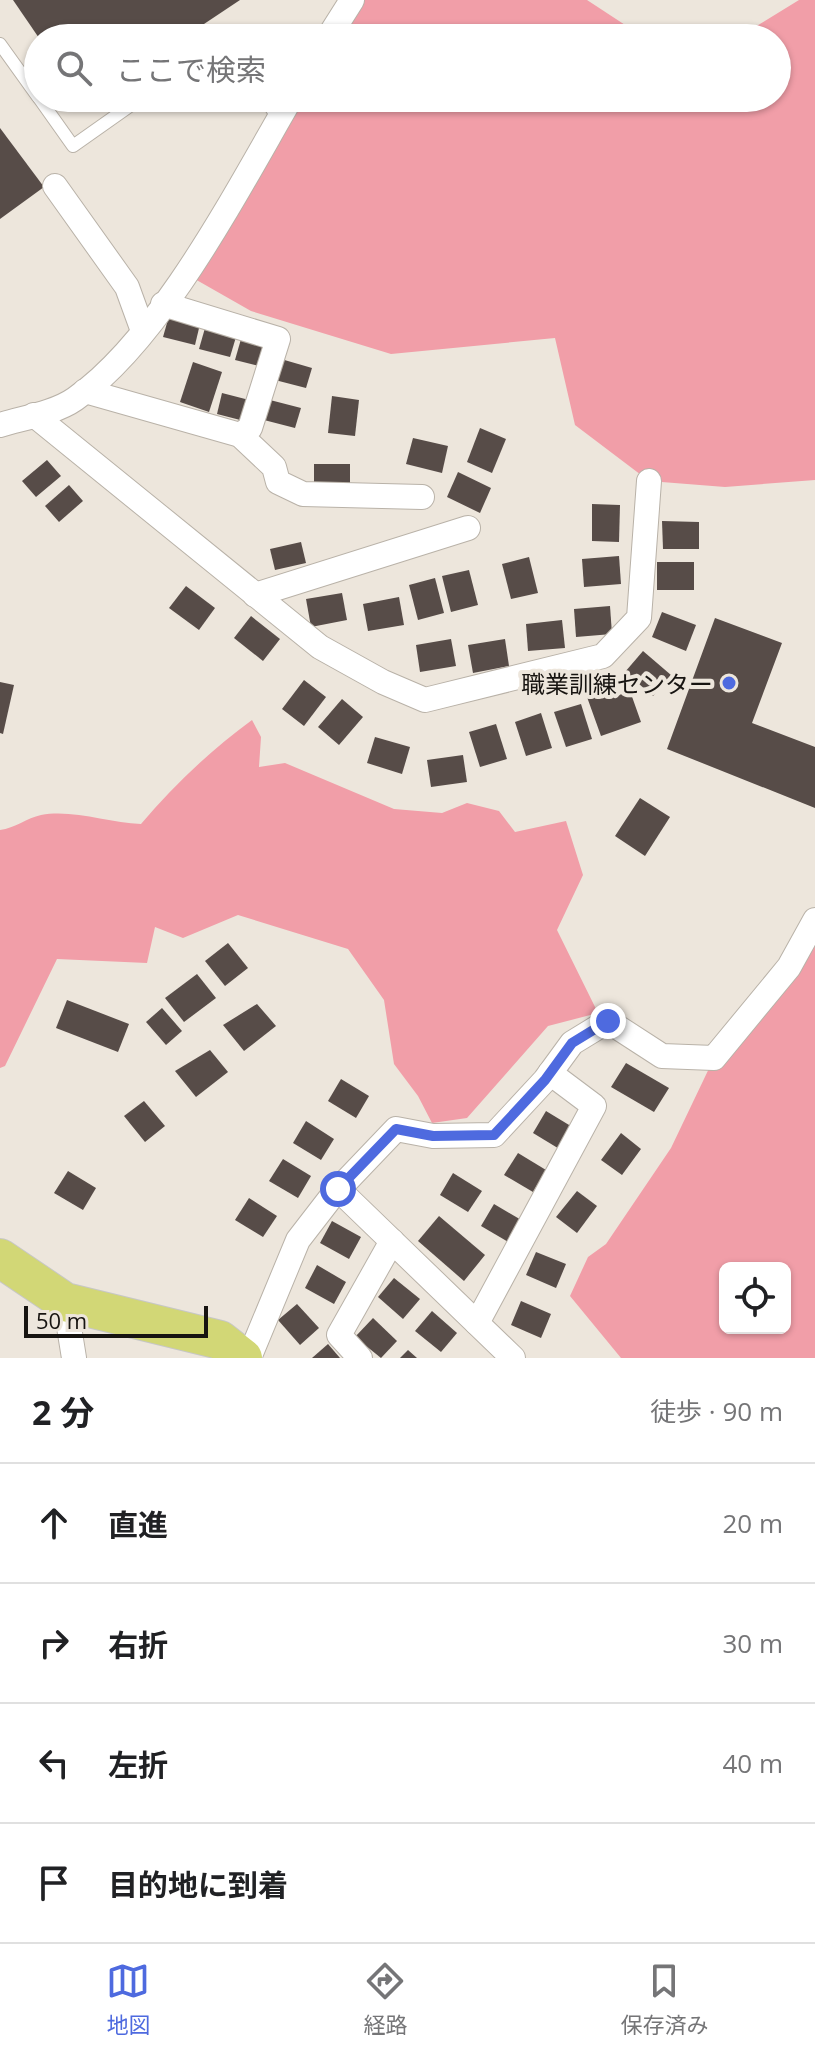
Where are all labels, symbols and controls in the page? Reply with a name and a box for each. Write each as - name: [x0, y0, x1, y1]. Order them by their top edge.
- search box: [24, 24, 791, 112]
- icon: search: [52, 46, 96, 90]
- text: ここで検索: [116, 49, 266, 90]
- place label: 職業訓練センター: [521, 667, 713, 700]
- marker: 職業訓練センター: [720, 674, 738, 692]
- route end: [590, 1003, 626, 1039]
- route start: [320, 1171, 356, 1207]
- map controls: [719, 1262, 791, 1334]
- button: locate: [719, 1262, 791, 1334]
- scale bar: [24, 1302, 208, 1338]
- text: 50 m: [36, 1305, 87, 1335]
- text: 2 分: [32, 1389, 94, 1435]
- text: 徒歩 · 90 m: [650, 1393, 783, 1429]
- icon: ahead: [32, 1501, 76, 1545]
- text: 直進: [108, 1504, 168, 1545]
- text: 20 m: [722, 1505, 783, 1541]
- icon: right: [32, 1621, 76, 1665]
- text: 右折: [108, 1624, 168, 1665]
- text: 30 m: [722, 1625, 783, 1661]
- icon: left: [32, 1741, 76, 1785]
- text: 左折: [108, 1744, 168, 1785]
- text: 40 m: [722, 1745, 783, 1781]
- icon: arrive: [32, 1861, 76, 1905]
- text: 目的地に到着: [108, 1864, 288, 1905]
- tab: 地図: [106, 1959, 151, 2039]
- tab: 経路: [363, 1959, 408, 2039]
- tab: 保存済み: [620, 1959, 709, 2039]

